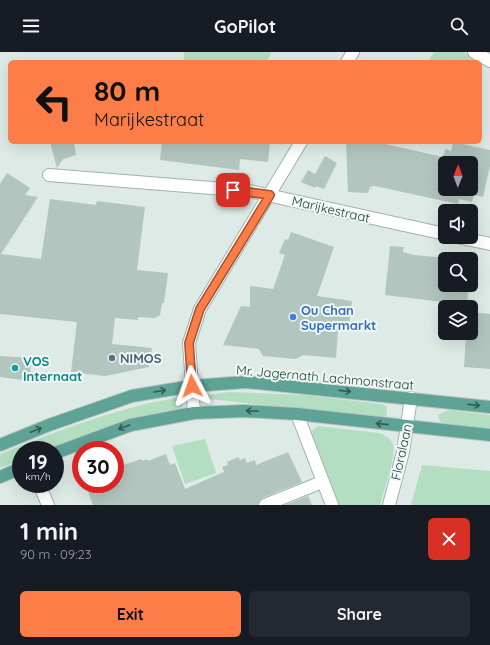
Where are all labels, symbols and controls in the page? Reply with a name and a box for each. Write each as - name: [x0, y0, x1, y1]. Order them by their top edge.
- icon: menu: [20, 15, 42, 37]
- text: GoPilot: [214, 15, 276, 38]
- icon: search: [448, 15, 470, 37]
- text: 80 m: [94, 73, 160, 108]
- icon: left: [28, 76, 80, 128]
- text: Marijkestraat: [94, 108, 204, 131]
- north arrow: [438, 156, 478, 196]
- map controls: [438, 156, 478, 340]
- pin: [216, 173, 250, 207]
- icon: arrive: [222, 179, 244, 201]
- street label: Marijkestraat: [290, 192, 372, 226]
- button: sound: [438, 204, 478, 244]
- button: search: [438, 252, 478, 292]
- button: layers: [438, 300, 478, 340]
- place label: Ou Chan Supermarkt: [301, 302, 376, 333]
- marker: Ou Chan Supermarkt: [288, 312, 298, 322]
- place label: NIMOS: [120, 350, 162, 366]
- place label: VOS Internaat: [23, 353, 82, 384]
- marker: NIMOS: [107, 353, 117, 363]
- street label: Mr. Jagernath Lachmonstraat: [235, 361, 415, 393]
- marker: VOS Internaat: [10, 363, 20, 373]
- position arrow: [171, 365, 213, 407]
- one-way arrow: [153, 387, 166, 395]
- one-way arrow: [338, 387, 351, 395]
- one-way arrow: [467, 401, 480, 409]
- one-way arrow: [246, 408, 259, 415]
- one-way arrow: [376, 420, 389, 427]
- street label: Floralaan: [387, 422, 415, 482]
- one-way arrow: [118, 424, 130, 432]
- one-way arrow: [30, 426, 42, 433]
- speed limit sign: 30: [72, 441, 124, 493]
- text: 19: [28, 449, 48, 474]
- text: km/h: [25, 470, 51, 483]
- text: 1 min: [20, 516, 78, 546]
- button: close: [428, 518, 470, 560]
- text: 90 m · 09:23: [20, 546, 91, 562]
- button: Exit: [20, 591, 241, 637]
- button: Share: [249, 591, 470, 637]

